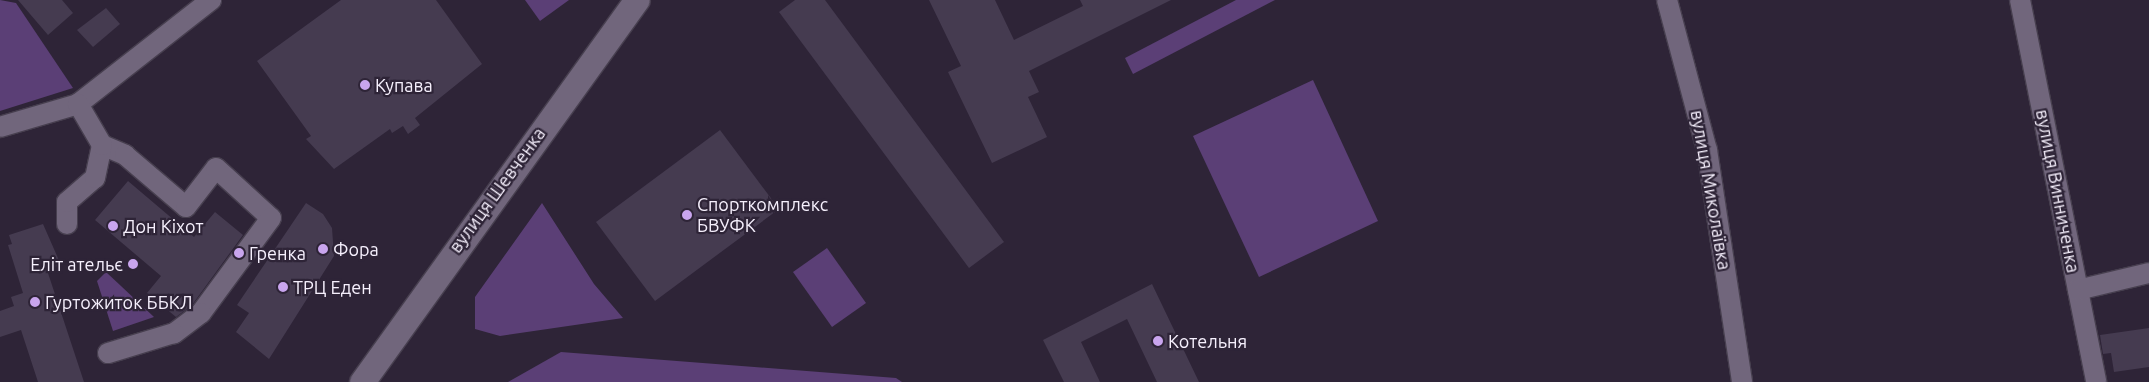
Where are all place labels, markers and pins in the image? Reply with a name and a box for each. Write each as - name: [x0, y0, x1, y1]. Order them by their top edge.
- place label: Купава: [375, 74, 433, 96]
- marker: Купава: [359, 79, 371, 91]
- place label: Спорткомплекс БВУФК: [697, 194, 828, 236]
- marker: Спорткомплекс БВУФК: [681, 209, 693, 221]
- place label: Дон Кіхот: [123, 215, 203, 237]
- marker: Дон Кіхот: [107, 220, 119, 232]
- place label: Фора: [333, 238, 379, 260]
- place label: Гренка: [249, 242, 306, 264]
- marker: Фора: [317, 243, 329, 255]
- marker: Гренка: [233, 247, 245, 259]
- place label: Еліт ательє: [30, 253, 123, 275]
- marker: Еліт ательє: [127, 258, 139, 270]
- place label: ТРЦ Еден: [293, 276, 372, 298]
- marker: ТРЦ Еден: [277, 281, 289, 293]
- place label: Гуртожиток ББКЛ: [45, 291, 193, 313]
- marker: Гуртожиток ББКЛ: [29, 296, 41, 308]
- place label: Котельня: [1168, 330, 1247, 352]
- marker: Котельня: [1152, 335, 1164, 347]

